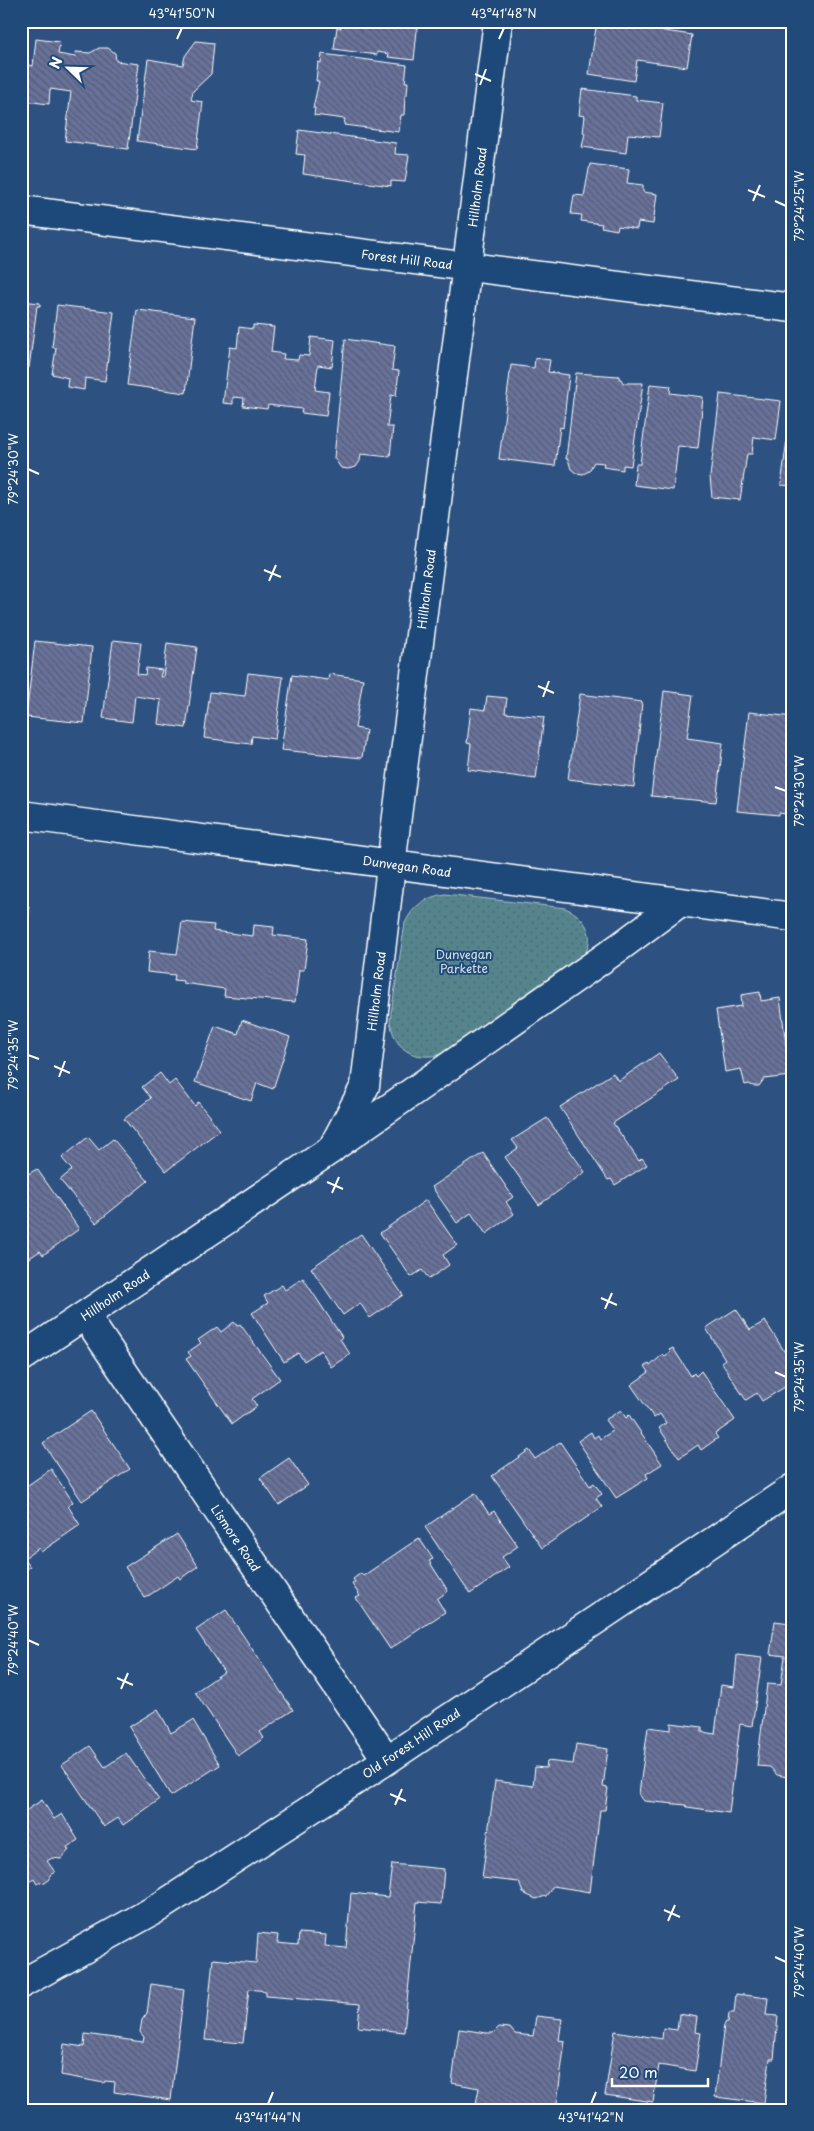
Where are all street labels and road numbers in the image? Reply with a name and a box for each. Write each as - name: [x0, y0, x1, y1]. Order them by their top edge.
- street label: Hillholm Road: [463, 146, 491, 228]
- street label: Forest Hill Road: [360, 244, 454, 274]
- street label: Hillholm Road: [412, 548, 440, 630]
- street label: Dunvegan Road: [362, 851, 452, 881]
- street label: Hillholm Road: [362, 950, 390, 1032]
- street label: Hillholm Road: [77, 1265, 153, 1325]
- street label: Lismore Road: [207, 1501, 265, 1575]
- street label: Old Forest Hill Road: [358, 1703, 464, 1783]

